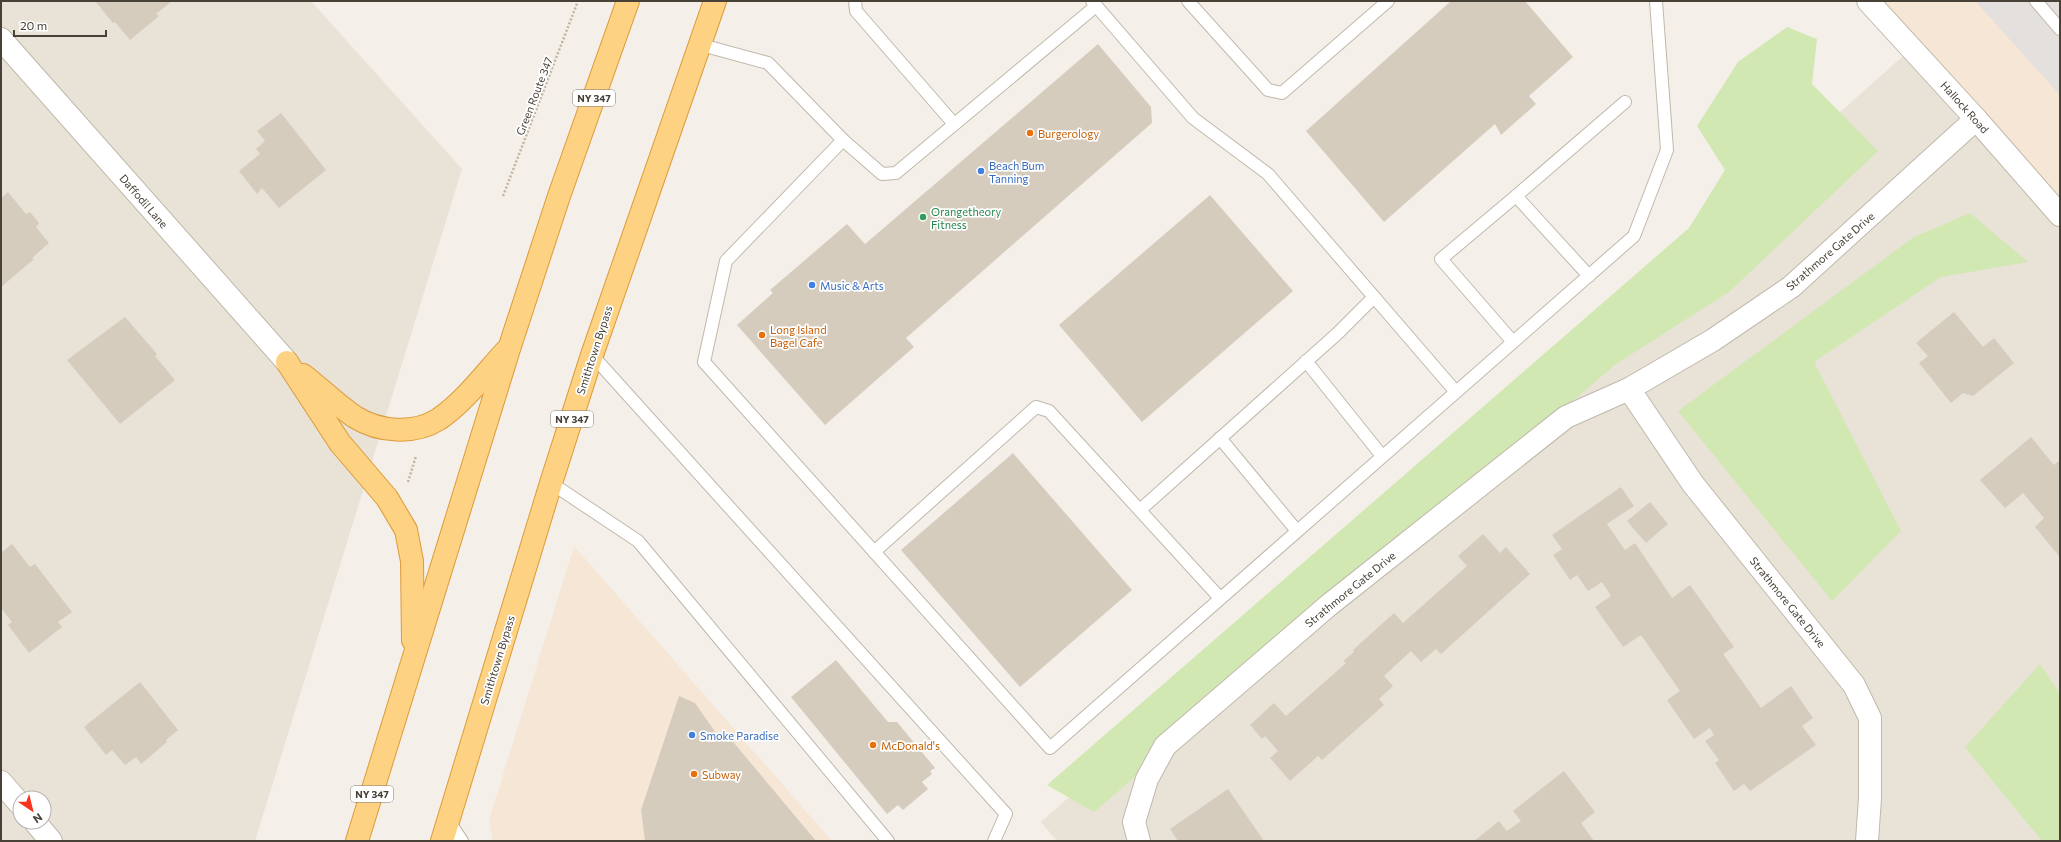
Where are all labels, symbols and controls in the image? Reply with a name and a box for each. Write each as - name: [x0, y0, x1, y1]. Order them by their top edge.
- scale bar: [14, 12, 106, 38]
- text: 20 m: [20, 18, 47, 32]
- street label: Green Route 347: [513, 55, 555, 137]
- street label: Hallock Road: [1938, 78, 1992, 136]
- road number: NY 347: [573, 90, 615, 106]
- place label: Burgerology: [1038, 127, 1099, 140]
- marker: Burgerology: [1025, 128, 1035, 138]
- place label: Beach Bum Tanning: [989, 159, 1044, 185]
- marker: Beach Bum Tanning: [976, 166, 986, 176]
- street label: Daffodil Lane: [117, 172, 171, 231]
- place label: Orangetheory Fitness: [931, 205, 1001, 231]
- street label: Strathmore Gate Drive: [1783, 209, 1877, 293]
- marker: Orangetheory Fitness: [918, 212, 928, 222]
- place label: Music & Arts: [820, 279, 884, 292]
- marker: Music & Arts: [807, 280, 817, 290]
- street label: Smithtown Bypass: [573, 304, 615, 396]
- place label: Long Island Bagel Cafe: [770, 323, 827, 349]
- marker: Long Island Bagel Cafe: [757, 330, 767, 340]
- road number: NY 347: [551, 411, 593, 427]
- street label: Strathmore Gate Drive: [1302, 548, 1398, 630]
- street label: Strathmore Gate Drive: [1747, 554, 1829, 650]
- street label: Smithtown Bypass: [477, 614, 517, 706]
- place label: Smoke Paradise: [700, 729, 779, 742]
- marker: Smoke Paradise: [687, 730, 697, 740]
- place label: McDonald's: [881, 739, 940, 752]
- marker: McDonald's: [868, 740, 878, 750]
- place label: Subway: [702, 768, 741, 781]
- marker: Subway: [689, 769, 699, 779]
- road number: NY 347: [351, 786, 393, 802]
- north arrow: [12, 790, 52, 830]
- text: N: [31, 811, 45, 826]

